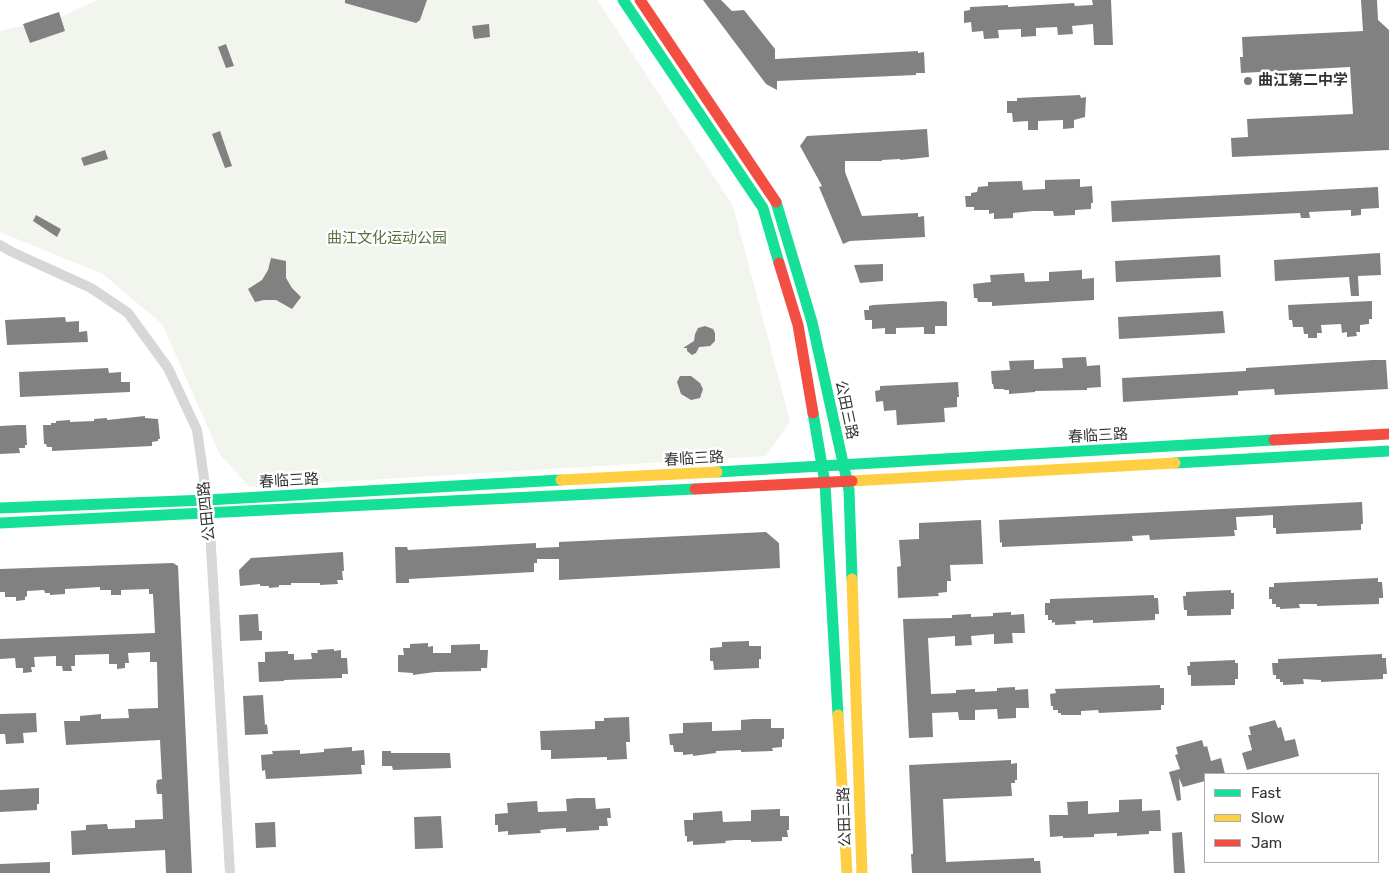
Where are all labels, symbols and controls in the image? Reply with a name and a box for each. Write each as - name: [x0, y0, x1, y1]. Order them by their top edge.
- place label: 曲江第二中学: [1258, 72, 1348, 90]
- marker: 曲江第二中学: [1242, 75, 1254, 87]
- park label: 曲江文化运动公园: [327, 230, 447, 248]
- street label: 公田三路: [831, 379, 861, 441]
- street label: 春临三路: [1068, 425, 1128, 447]
- street label: 春临三路: [664, 448, 724, 470]
- street label: 春临三路: [259, 470, 319, 492]
- street label: 公田四路: [195, 480, 219, 542]
- legend: [1204, 773, 1379, 863]
- text: Fast: [1251, 784, 1281, 802]
- street label: 公田三路: [835, 787, 855, 847]
- text: Slow: [1251, 809, 1284, 827]
- text: Jam: [1251, 834, 1282, 852]

